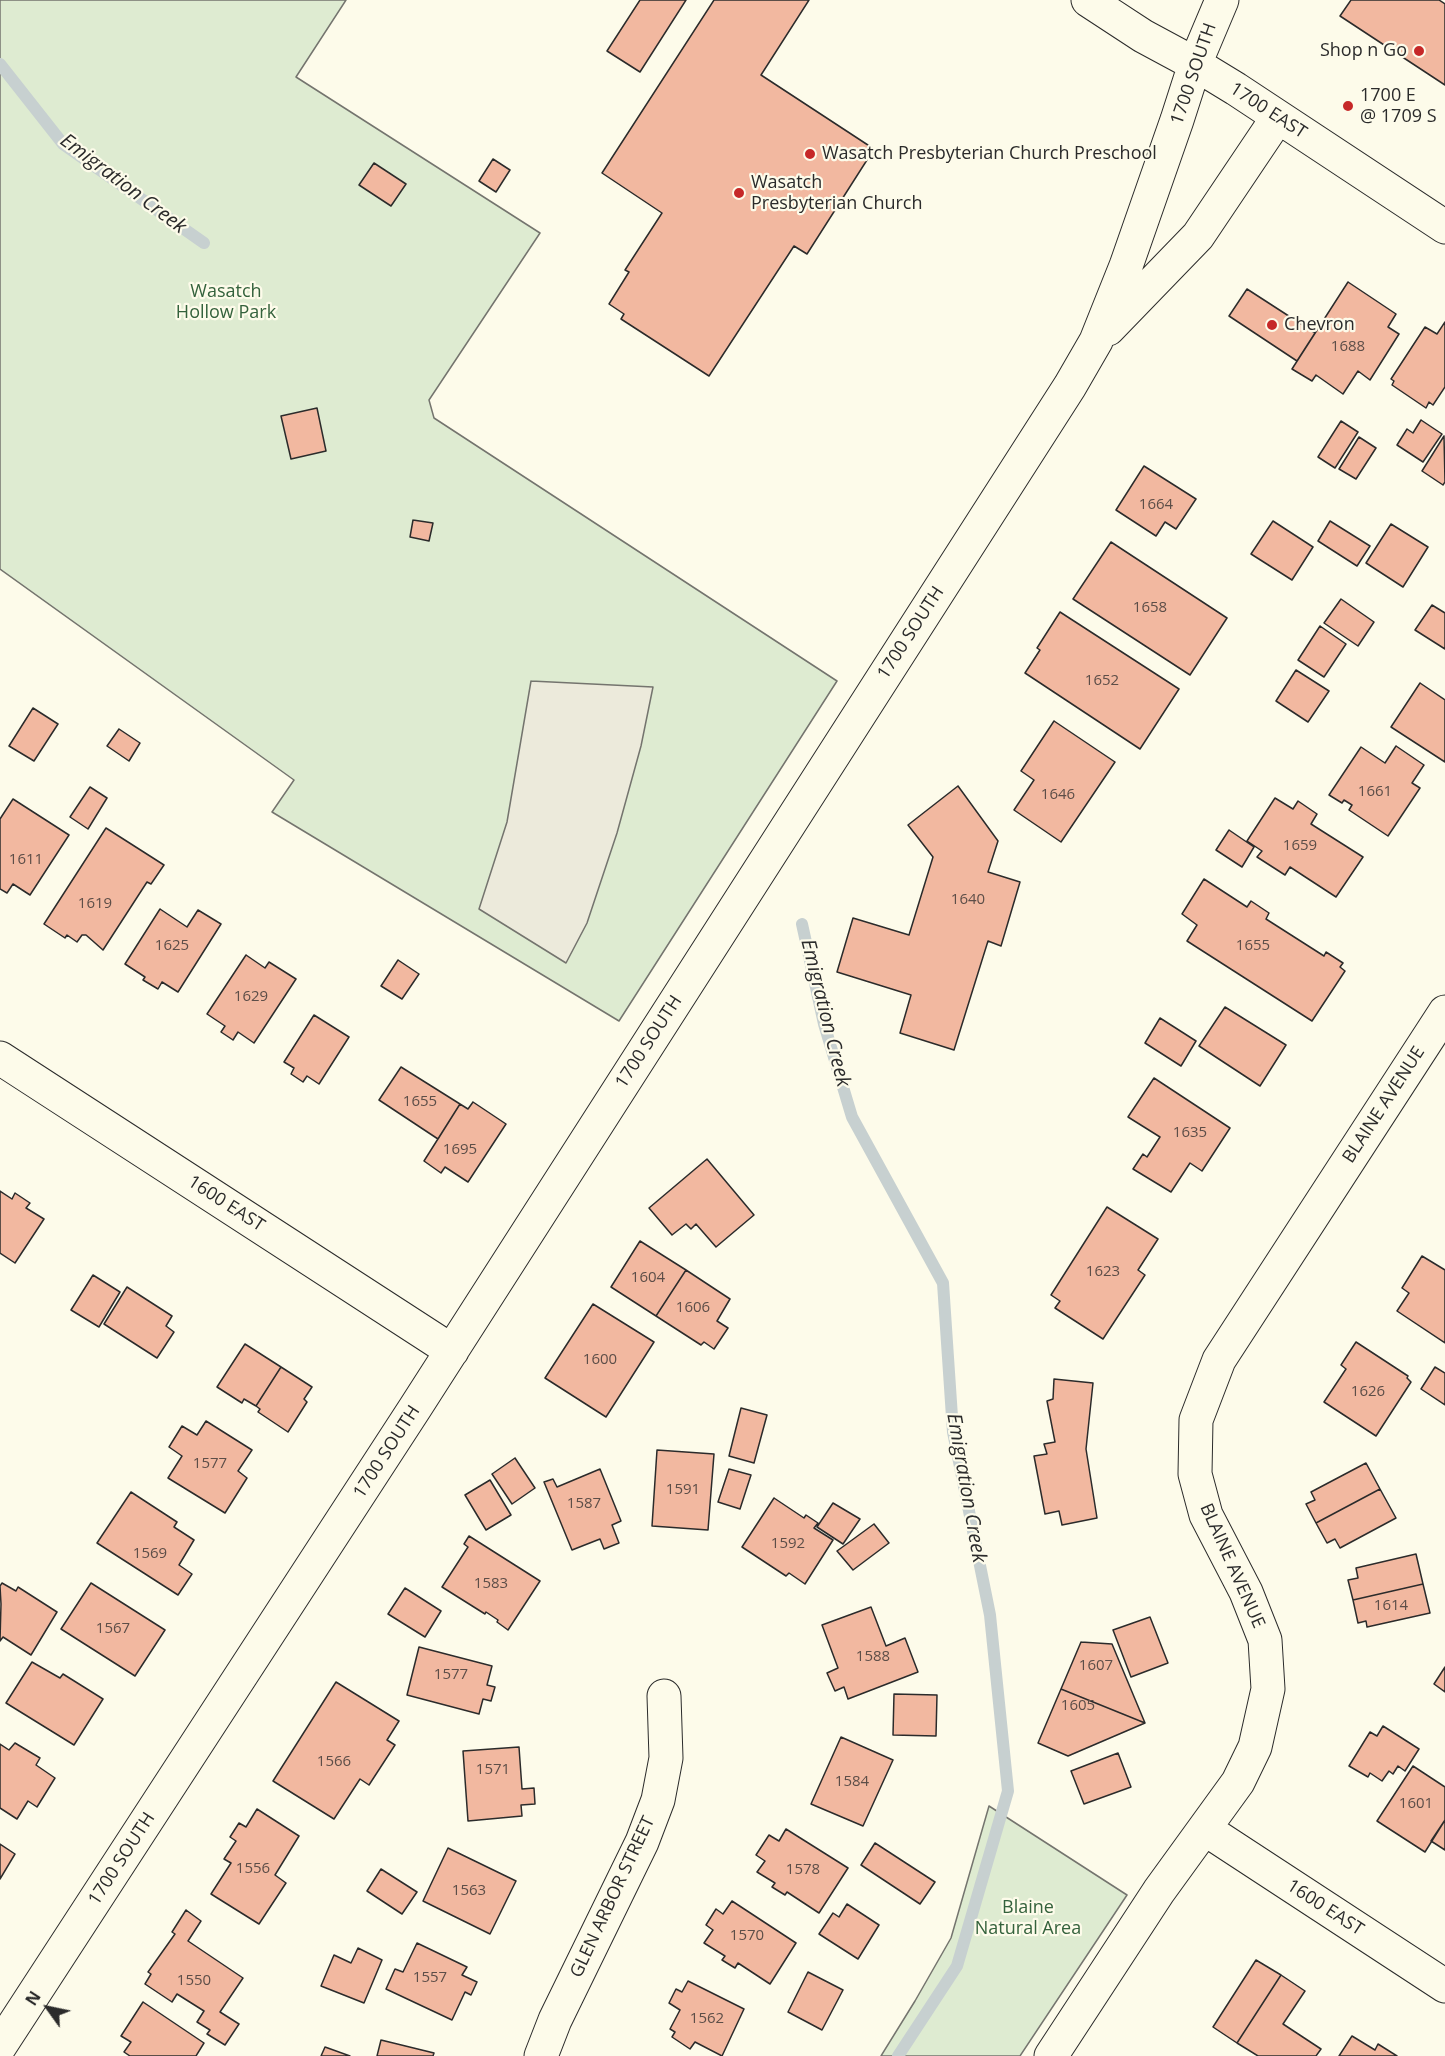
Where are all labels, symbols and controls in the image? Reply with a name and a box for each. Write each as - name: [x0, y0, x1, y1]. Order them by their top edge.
- street label: 1700 SOUTH: [1167, 20, 1221, 128]
- place label: Shop n Go: [1320, 40, 1407, 62]
- marker: Shop n Go: [1412, 44, 1426, 58]
- street label: 1700 EAST: [1226, 78, 1310, 144]
- place label: 1700 E @ 1709 S: [1360, 85, 1437, 128]
- marker: 1700 E @ 1709 S: [1341, 99, 1355, 113]
- water label: Emigration Creek: [55, 129, 191, 239]
- place label: Wasatch Presbyterian Church Preschool: [822, 143, 1157, 165]
- marker: Wasatch Presbyterian Church Preschool: [803, 147, 817, 161]
- place label: Wasatch Presbyterian Church: [751, 172, 922, 214]
- marker: Wasatch Presbyterian Church: [732, 186, 746, 200]
- park label: Wasatch Hollow Park: [176, 281, 276, 324]
- place label: Chevron: [1284, 314, 1355, 336]
- marker: Chevron: [1265, 318, 1279, 332]
- house number: 1688: [1331, 338, 1365, 356]
- house number: 1664: [1139, 496, 1173, 514]
- street label: 1700 SOUTH: [873, 583, 949, 683]
- house number: 1658: [1133, 599, 1167, 617]
- house number: 1652: [1085, 672, 1119, 690]
- house number: 1661: [1358, 783, 1392, 801]
- house number: 1646: [1041, 786, 1075, 804]
- house number: 1659: [1283, 837, 1317, 855]
- house number: 1611: [9, 851, 43, 869]
- house number: 1640: [951, 891, 985, 909]
- house number: 1619: [78, 895, 112, 913]
- house number: 1625: [155, 937, 189, 955]
- water label: Emigration Creek: [795, 937, 855, 1089]
- house number: 1655: [1236, 937, 1270, 955]
- house number: 1629: [234, 988, 268, 1006]
- street label: 1700 SOUTH: [611, 992, 687, 1092]
- street label: BLAINE AVENUE: [1338, 1043, 1430, 1167]
- house number: 1655: [403, 1093, 437, 1111]
- house number: 1635: [1173, 1124, 1207, 1142]
- house number: 1695: [443, 1141, 477, 1159]
- street label: 1600 EAST: [184, 1171, 268, 1237]
- house number: 1623: [1086, 1263, 1120, 1281]
- house number: 1604: [631, 1269, 665, 1287]
- house number: 1606: [676, 1299, 710, 1317]
- house number: 1600: [583, 1351, 617, 1369]
- house number: 1626: [1351, 1383, 1385, 1401]
- street label: 1700 SOUTH: [349, 1402, 425, 1502]
- water label: Emigration Creek: [941, 1411, 991, 1565]
- house number: 1577: [193, 1455, 227, 1473]
- house number: 1591: [666, 1481, 700, 1499]
- house number: 1587: [567, 1495, 601, 1513]
- street label: BLAINE AVENUE: [1195, 1500, 1269, 1632]
- house number: 1592: [771, 1535, 805, 1553]
- house number: 1569: [133, 1545, 167, 1563]
- house number: 1583: [474, 1575, 508, 1593]
- house number: 1614: [1374, 1597, 1408, 1615]
- house number: 1567: [96, 1620, 130, 1638]
- house number: 1588: [856, 1648, 890, 1666]
- house number: 1607: [1079, 1657, 1113, 1675]
- house number: 1577: [434, 1666, 468, 1684]
- house number: 1605: [1061, 1697, 1095, 1715]
- house number: 1566: [317, 1753, 351, 1771]
- house number: 1571: [476, 1761, 510, 1779]
- house number: 1584: [835, 1773, 869, 1791]
- house number: 1601: [1399, 1795, 1433, 1813]
- street label: 1700 SOUTH: [84, 1809, 160, 1909]
- street label: GLEN ARBOR STREET: [566, 1813, 660, 1981]
- house number: 1556: [236, 1860, 270, 1878]
- house number: 1578: [786, 1861, 820, 1879]
- street label: 1600 EAST: [1283, 1875, 1367, 1941]
- house number: 1563: [452, 1882, 486, 1900]
- park label: Blaine Natural Area: [975, 1897, 1081, 1940]
- house number: 1570: [730, 1927, 764, 1945]
- house number: 1557: [413, 1969, 447, 1987]
- house number: 1550: [177, 1972, 211, 1990]
- north arrow: [18, 1978, 78, 2038]
- text: N: [20, 1987, 46, 2010]
- house number: 1562: [690, 2010, 724, 2028]

